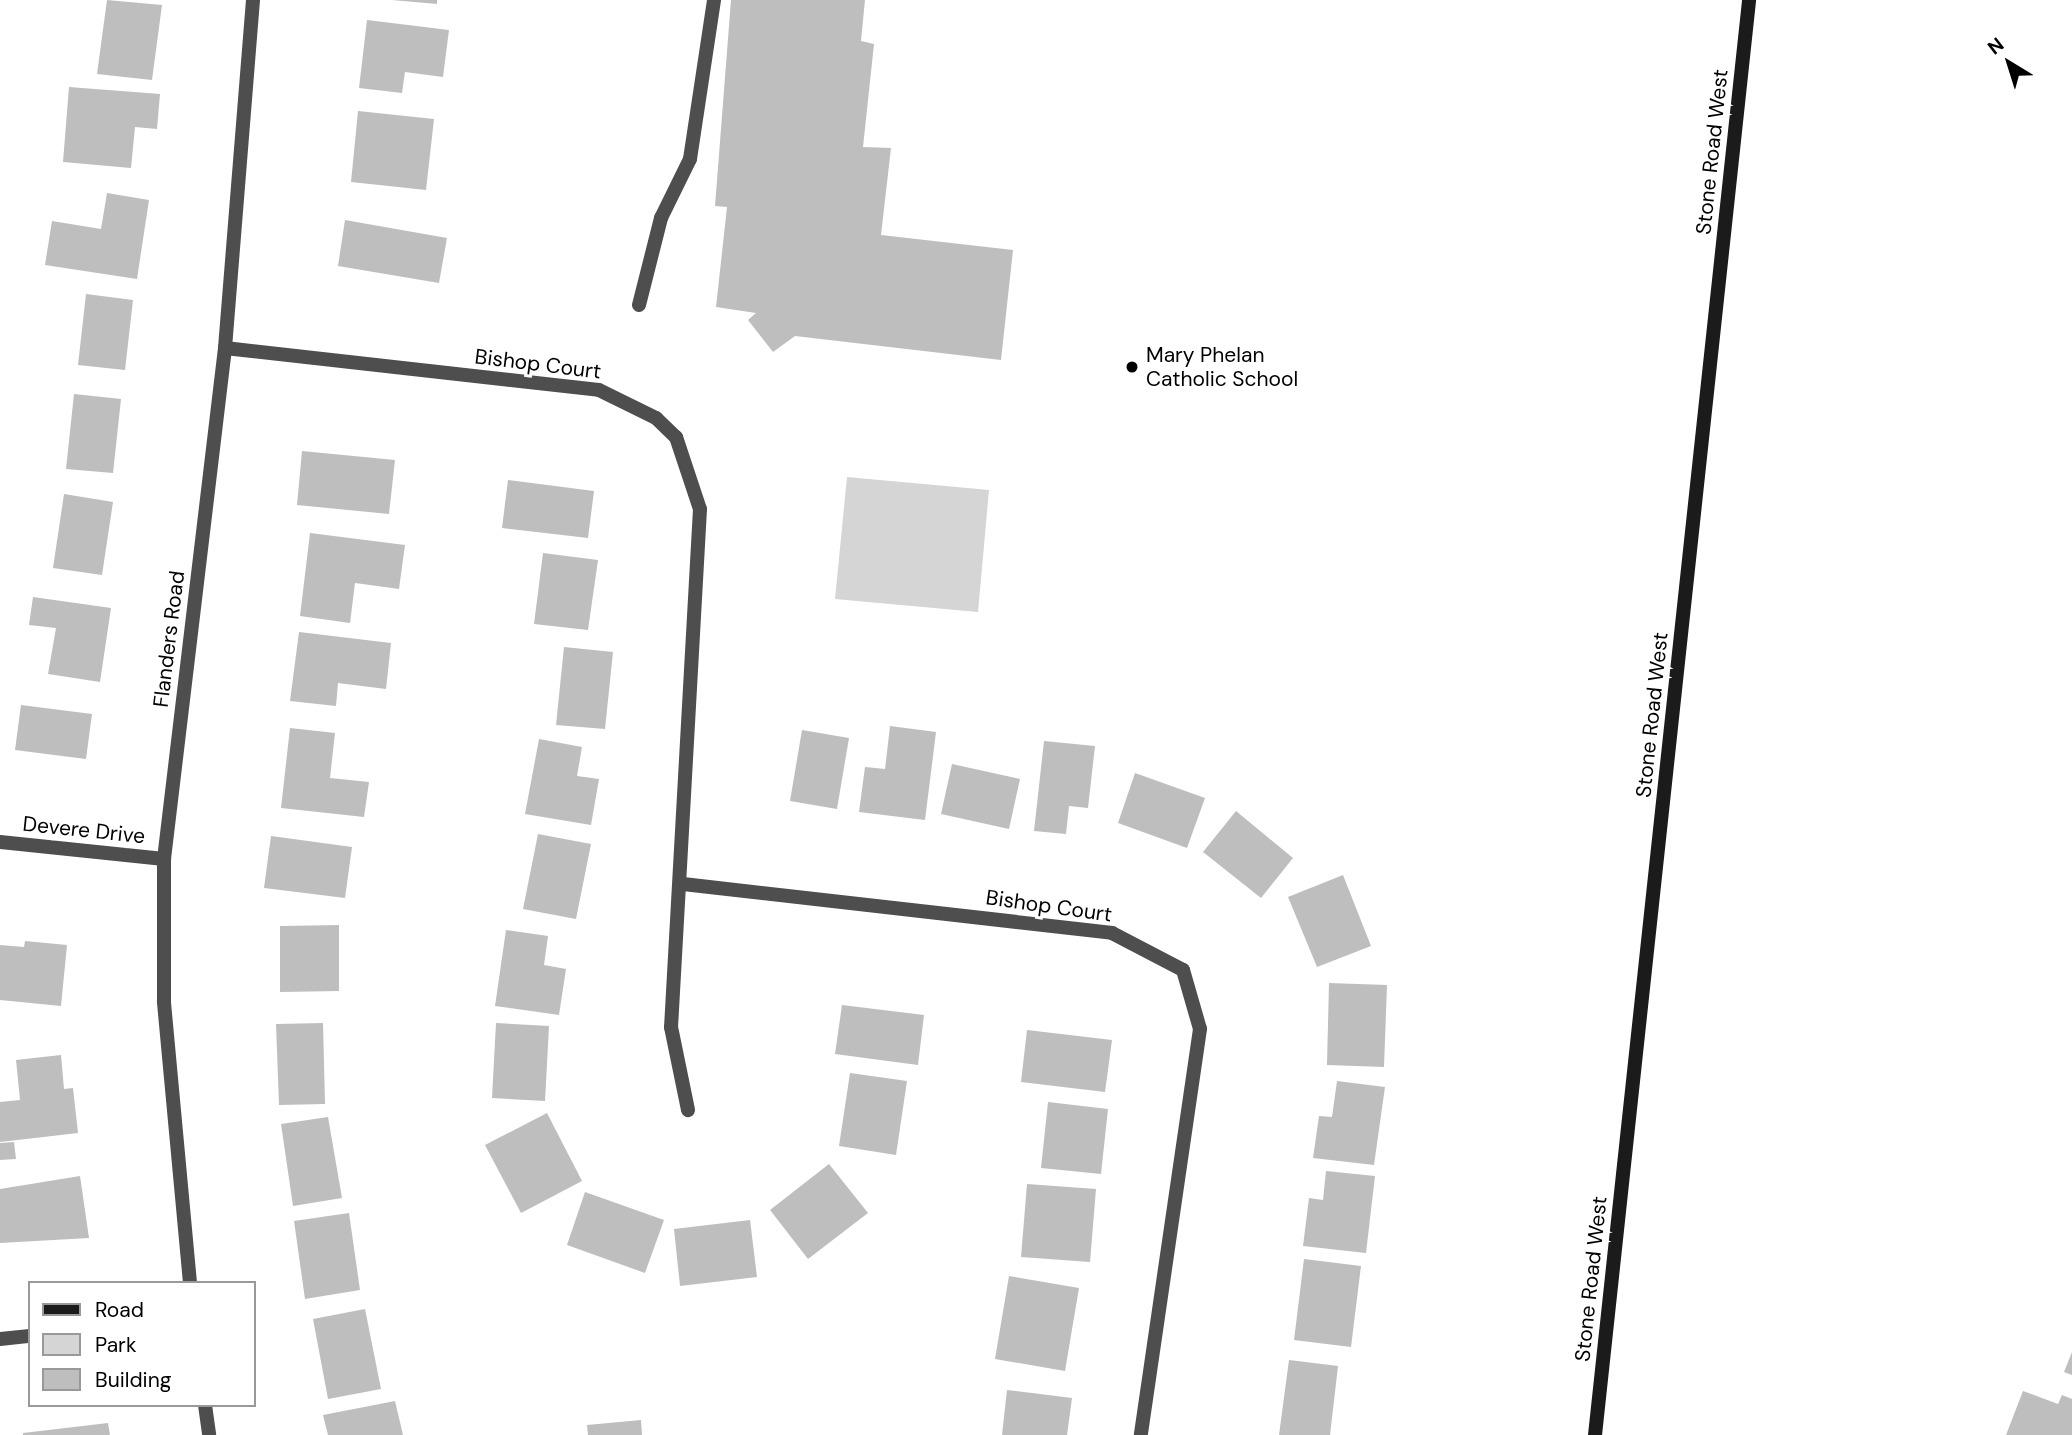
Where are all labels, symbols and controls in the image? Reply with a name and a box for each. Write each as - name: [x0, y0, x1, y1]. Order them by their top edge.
- north arrow: [1974, 28, 2044, 98]
- text: N: [1983, 32, 2009, 60]
- street label: Stone Road West: [1691, 68, 1733, 236]
- place label: Mary Phelan Catholic School: [1146, 342, 1298, 392]
- street label: Bishop Court: [473, 344, 603, 384]
- marker: Mary Phelan Catholic School: [1124, 359, 1140, 375]
- street label: Flanders Road: [148, 569, 190, 709]
- street label: Stone Road West: [1631, 631, 1673, 799]
- street label: Devere Drive: [22, 811, 146, 849]
- street label: Bishop Court: [984, 885, 1114, 927]
- street label: Stone Road West: [1570, 1195, 1612, 1363]
- legend: [28, 1281, 256, 1407]
- text: Road: [95, 1296, 144, 1324]
- text: Park: [95, 1331, 136, 1359]
- text: Building: [95, 1366, 171, 1394]

